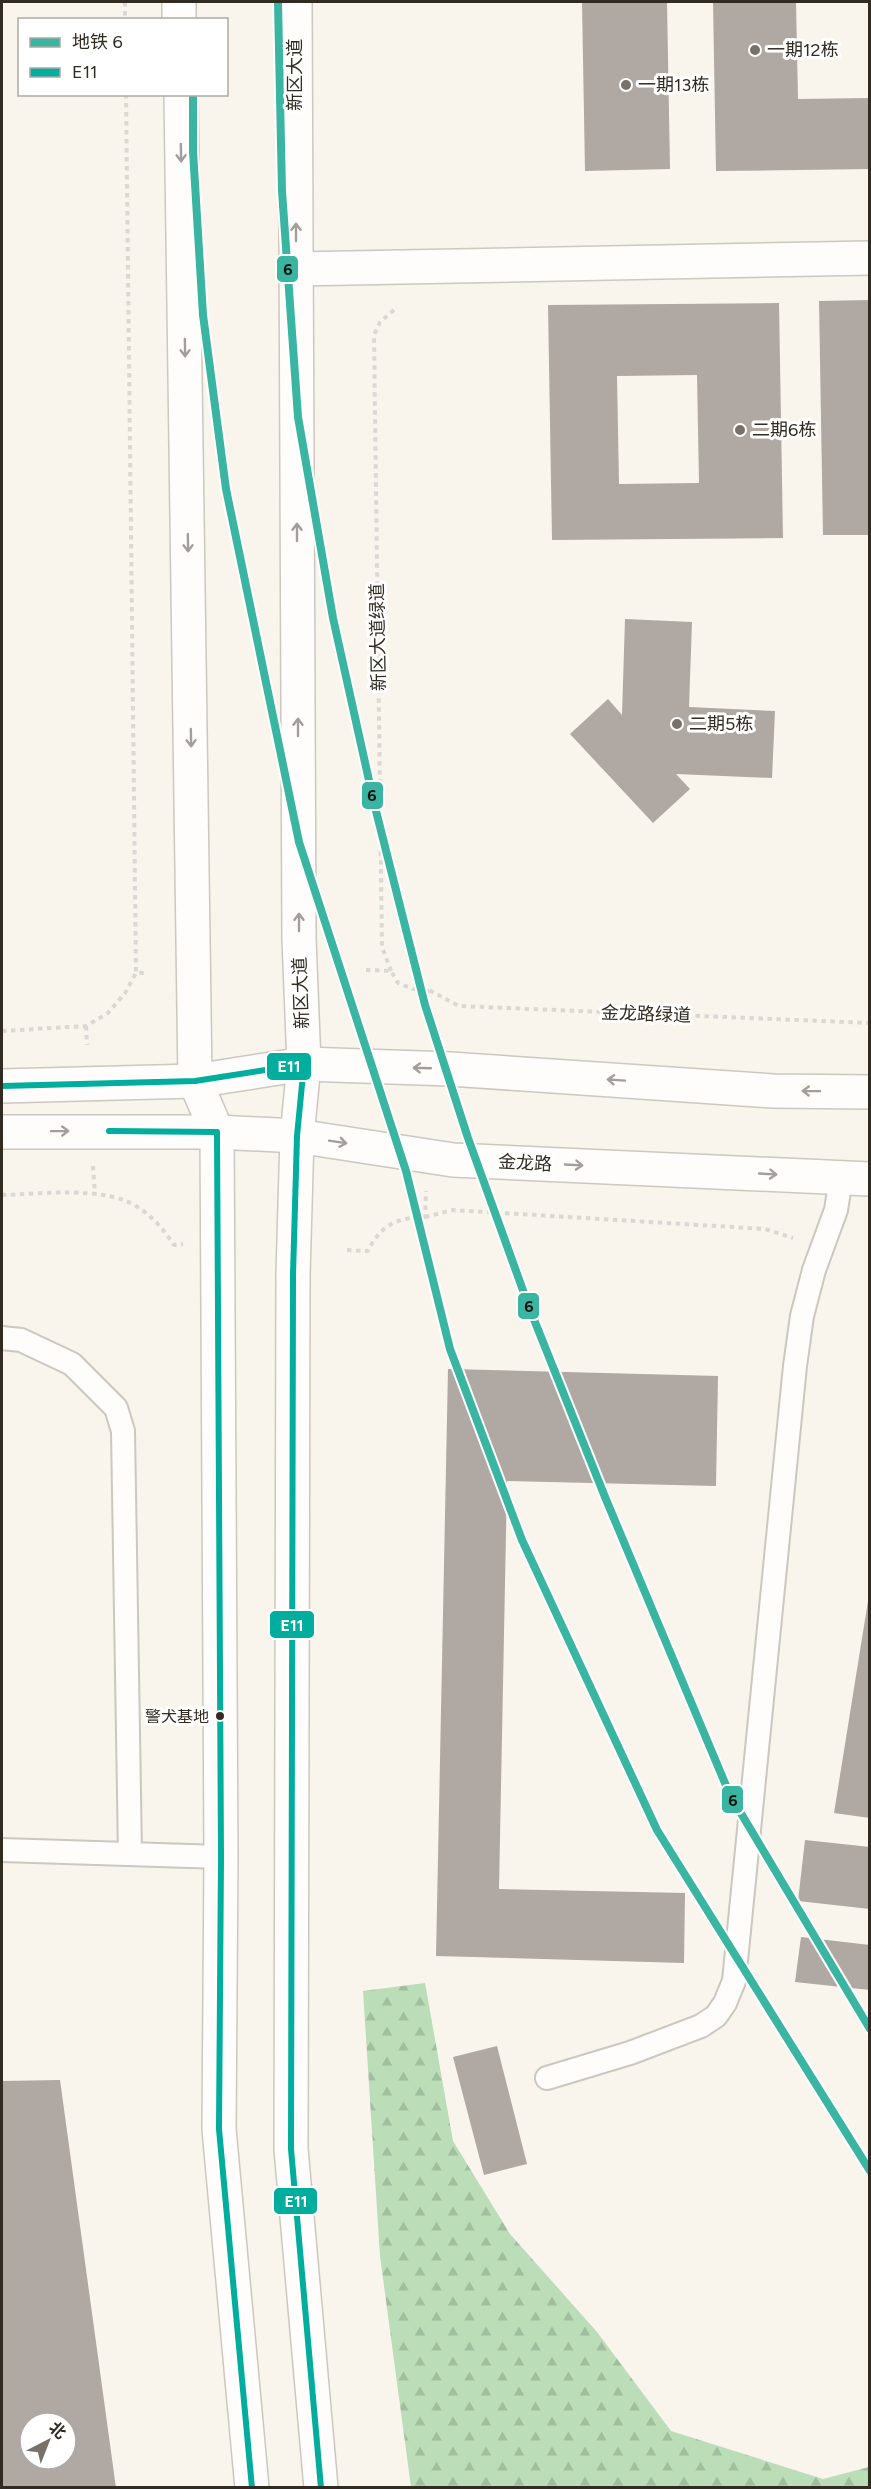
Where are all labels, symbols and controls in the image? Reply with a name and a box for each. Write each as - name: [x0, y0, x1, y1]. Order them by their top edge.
- legend: [18, 18, 228, 96]
- text: 地铁 6: [72, 31, 123, 53]
- street label: 新区大道: [284, 39, 306, 111]
- place label: 一期12栋: [767, 39, 839, 61]
- marker: 一期12栋: [748, 43, 762, 57]
- text: E11: [72, 61, 98, 83]
- place label: 一期13栋: [638, 74, 709, 96]
- marker: 一期13栋: [619, 78, 633, 92]
- one-way arrow: [176, 142, 187, 162]
- one-way arrow: [290, 222, 302, 242]
- line badge: 6: [276, 255, 299, 283]
- text: 6: [283, 260, 293, 279]
- one-way arrow: [179, 337, 190, 357]
- place label: 二期6栋: [752, 419, 816, 441]
- marker: 二期6栋: [733, 423, 747, 437]
- one-way arrow: [291, 522, 303, 542]
- one-way arrow: [182, 532, 194, 552]
- street label: 新区大道绿道: [366, 583, 390, 691]
- place label: 二期5栋: [689, 713, 753, 735]
- one-way arrow: [292, 717, 304, 737]
- marker: 二期5栋: [670, 717, 684, 731]
- one-way arrow: [185, 727, 197, 747]
- line badge: 6: [361, 781, 384, 810]
- text: 6: [367, 786, 377, 805]
- one-way arrow: [293, 912, 305, 932]
- street label: 新区大道: [289, 957, 313, 1029]
- street label: 金龙路绿道: [601, 1001, 691, 1027]
- line badge: E11: [266, 1052, 312, 1081]
- text: E11: [278, 1057, 300, 1076]
- one-way arrow: [412, 1063, 432, 1074]
- one-way arrow: [607, 1074, 627, 1085]
- one-way arrow: [802, 1085, 822, 1097]
- one-way arrow: [49, 1125, 69, 1137]
- one-way arrow: [328, 1137, 347, 1148]
- street label: 金龙路: [497, 1151, 553, 1175]
- one-way arrow: [563, 1160, 583, 1171]
- one-way arrow: [758, 1169, 778, 1180]
- line badge: 6: [517, 1292, 540, 1320]
- text: 6: [524, 1297, 534, 1316]
- line badge: E11: [269, 1610, 315, 1639]
- text: E11: [281, 1616, 303, 1635]
- place label: 警犬基地: [145, 1707, 209, 1726]
- marker: 警犬基地: [214, 1710, 226, 1722]
- line badge: 6: [721, 1785, 744, 1814]
- text: 6: [728, 1791, 738, 1810]
- line badge: E11: [273, 2187, 318, 2215]
- text: E11: [285, 2192, 307, 2211]
- north arrow: [18, 2411, 78, 2471]
- text: 北: [45, 2418, 70, 2443]

